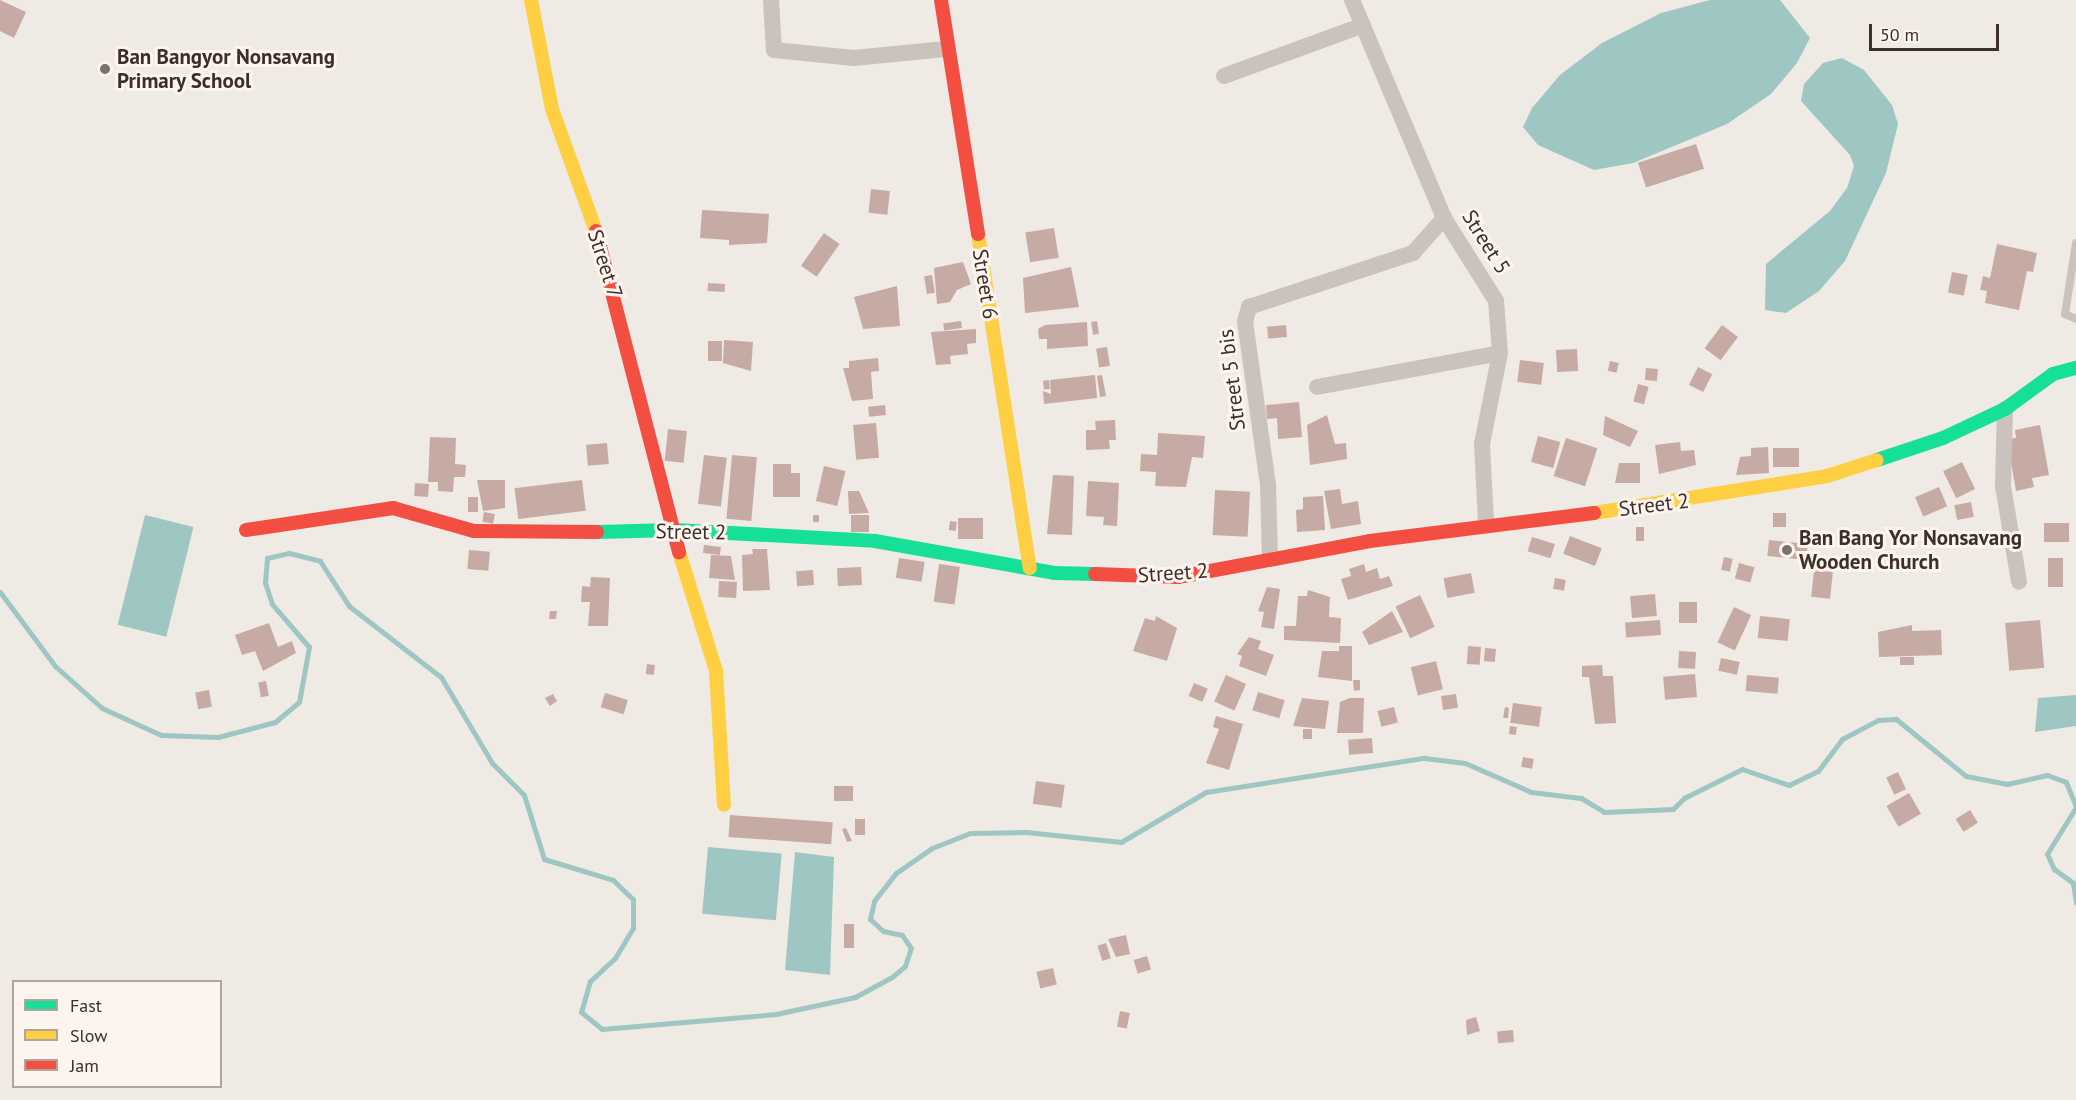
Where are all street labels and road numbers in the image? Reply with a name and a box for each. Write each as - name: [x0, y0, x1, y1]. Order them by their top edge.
- street label: Street 5: [1457, 205, 1515, 279]
- street label: Street 7: [582, 226, 628, 302]
- street label: Street 6: [967, 247, 1003, 321]
- street label: Street 5 bis: [1213, 328, 1251, 432]
- street label: Street 2: [1617, 488, 1691, 522]
- street label: Street 2: [655, 519, 727, 545]
- street label: Street 2: [1137, 558, 1209, 588]

